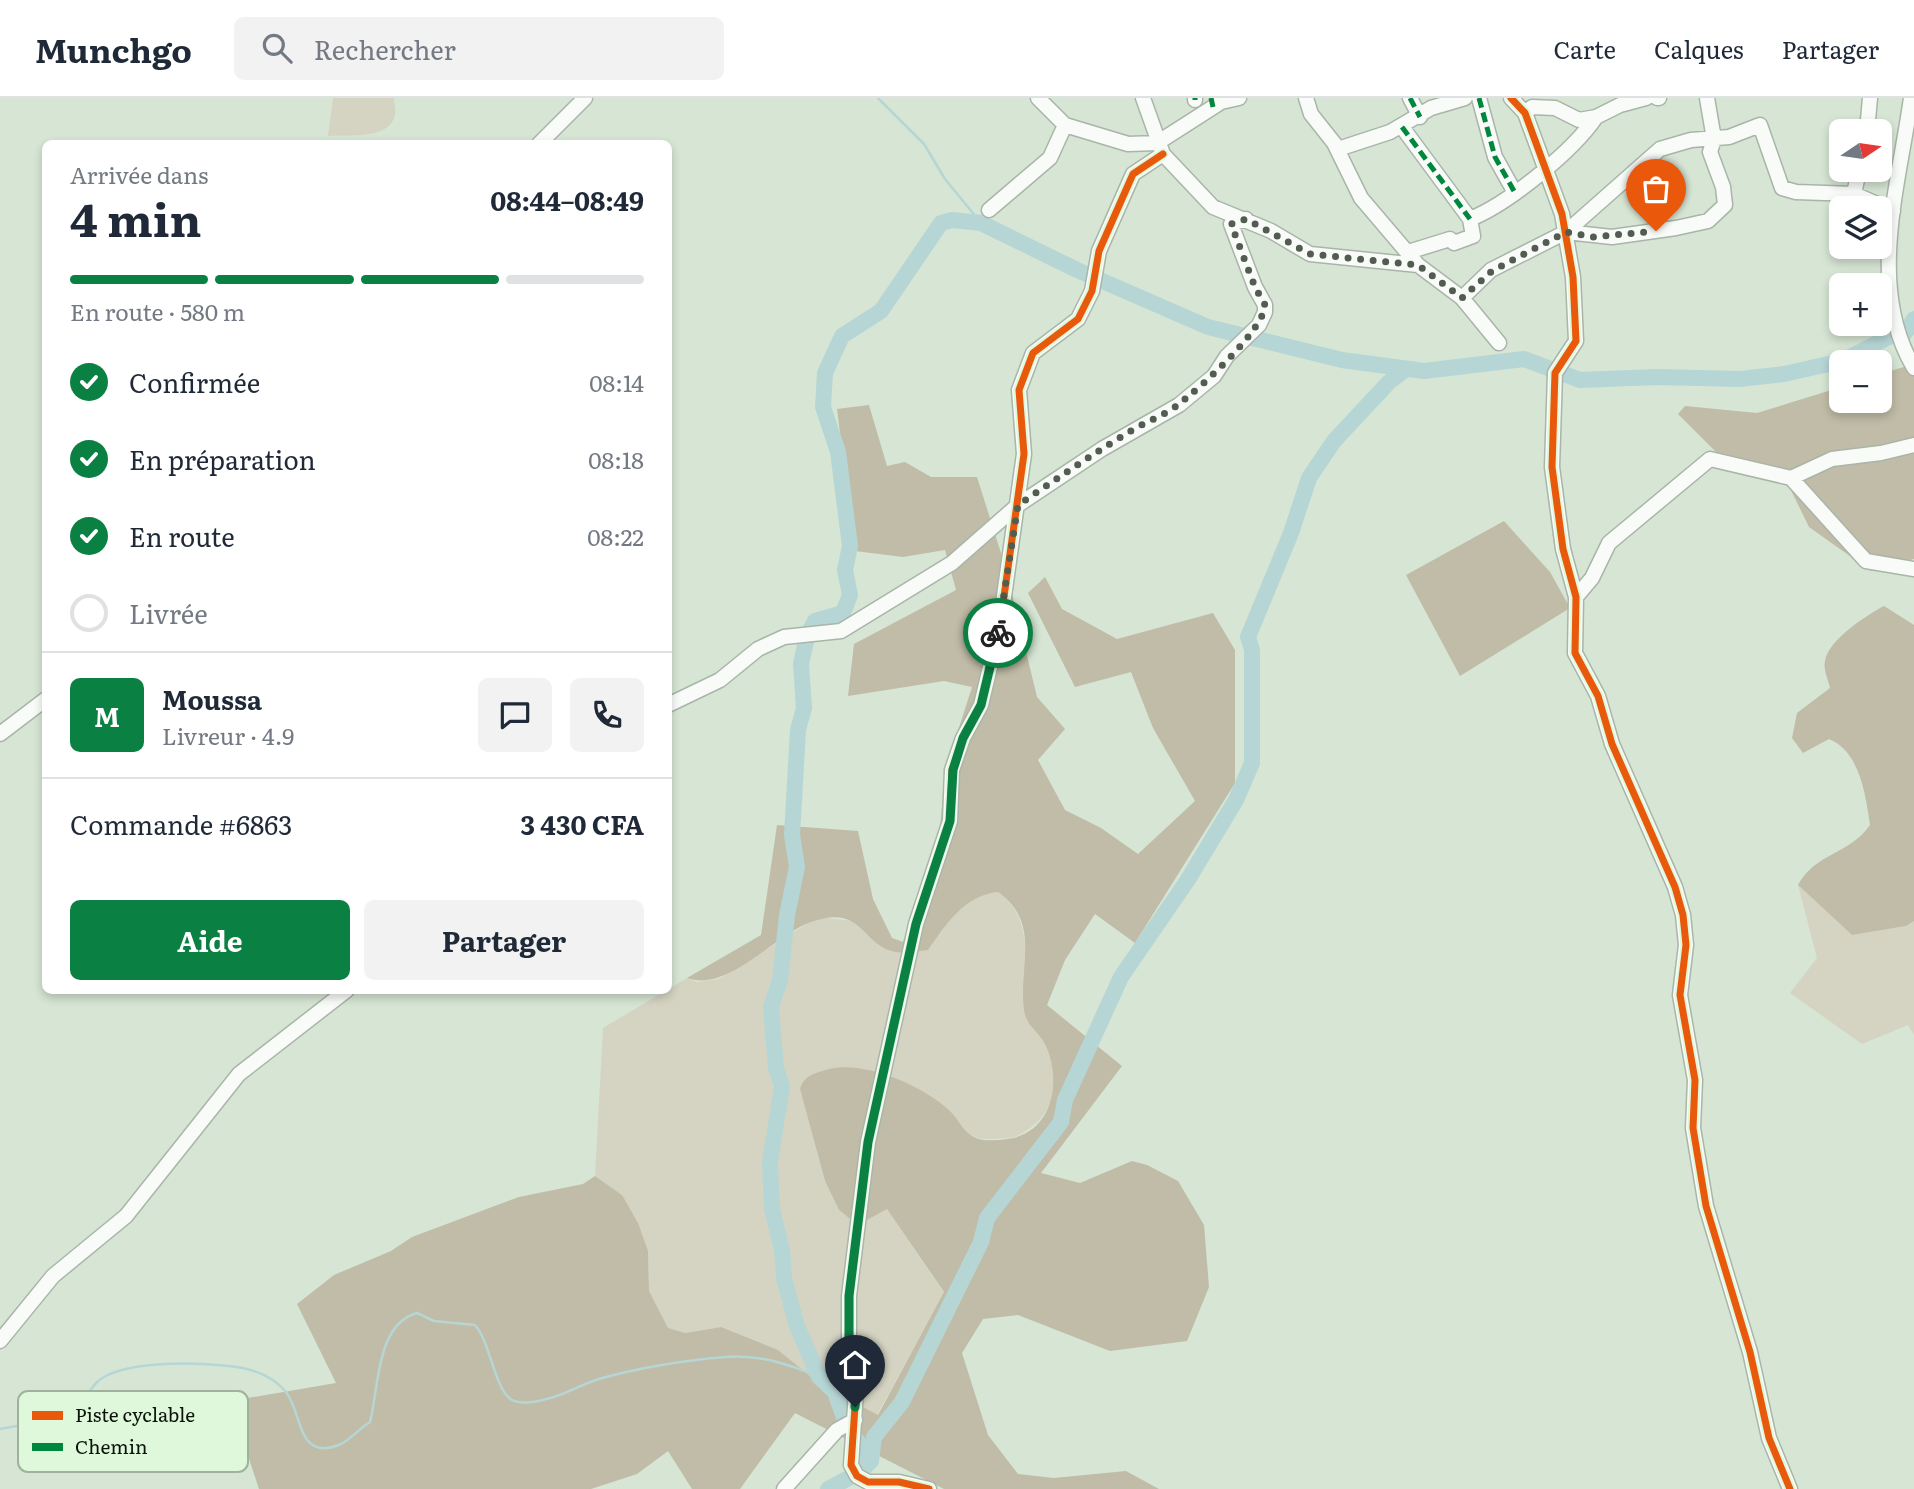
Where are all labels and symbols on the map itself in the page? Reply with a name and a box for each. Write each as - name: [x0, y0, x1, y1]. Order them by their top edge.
- north arrow: [1829, 119, 1892, 182]
- pin: [1626, 159, 1686, 231]
- courier: [963, 598, 1033, 668]
- pin: [825, 1335, 885, 1407]
- legend: [18, 1391, 248, 1472]
- text: Piste cyclable: [75, 1400, 195, 1428]
- text: Chemin: [75, 1432, 148, 1460]

